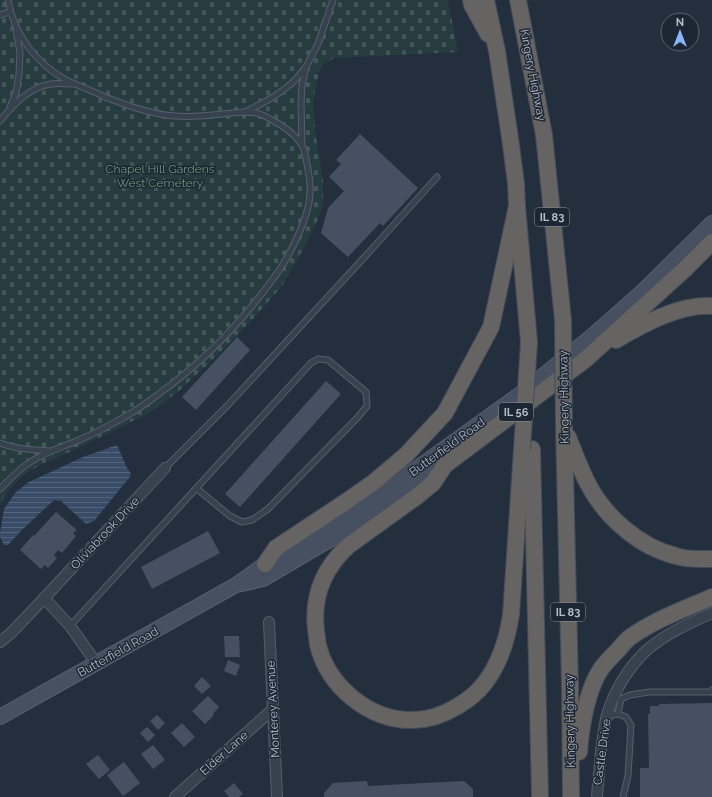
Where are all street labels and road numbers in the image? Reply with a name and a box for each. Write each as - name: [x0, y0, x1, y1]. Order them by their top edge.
- street label: Kingery Highway: [517, 28, 549, 123]
- road number: IL 83: [535, 208, 569, 226]
- street label: Kingery Highway: [556, 350, 572, 444]
- road number: IL 56: [499, 403, 533, 421]
- street label: Butterfield Road: [406, 415, 488, 479]
- street label: Oliviabrook Drive: [68, 494, 142, 572]
- road number: IL 83: [551, 603, 585, 621]
- street label: Butterfield Road: [75, 624, 161, 680]
- street label: Monterey Avenue: [263, 660, 283, 758]
- street label: Kingery Highway: [562, 674, 578, 768]
- street label: Castle Drive: [590, 718, 614, 786]
- street label: Elder Lane: [197, 728, 251, 778]

